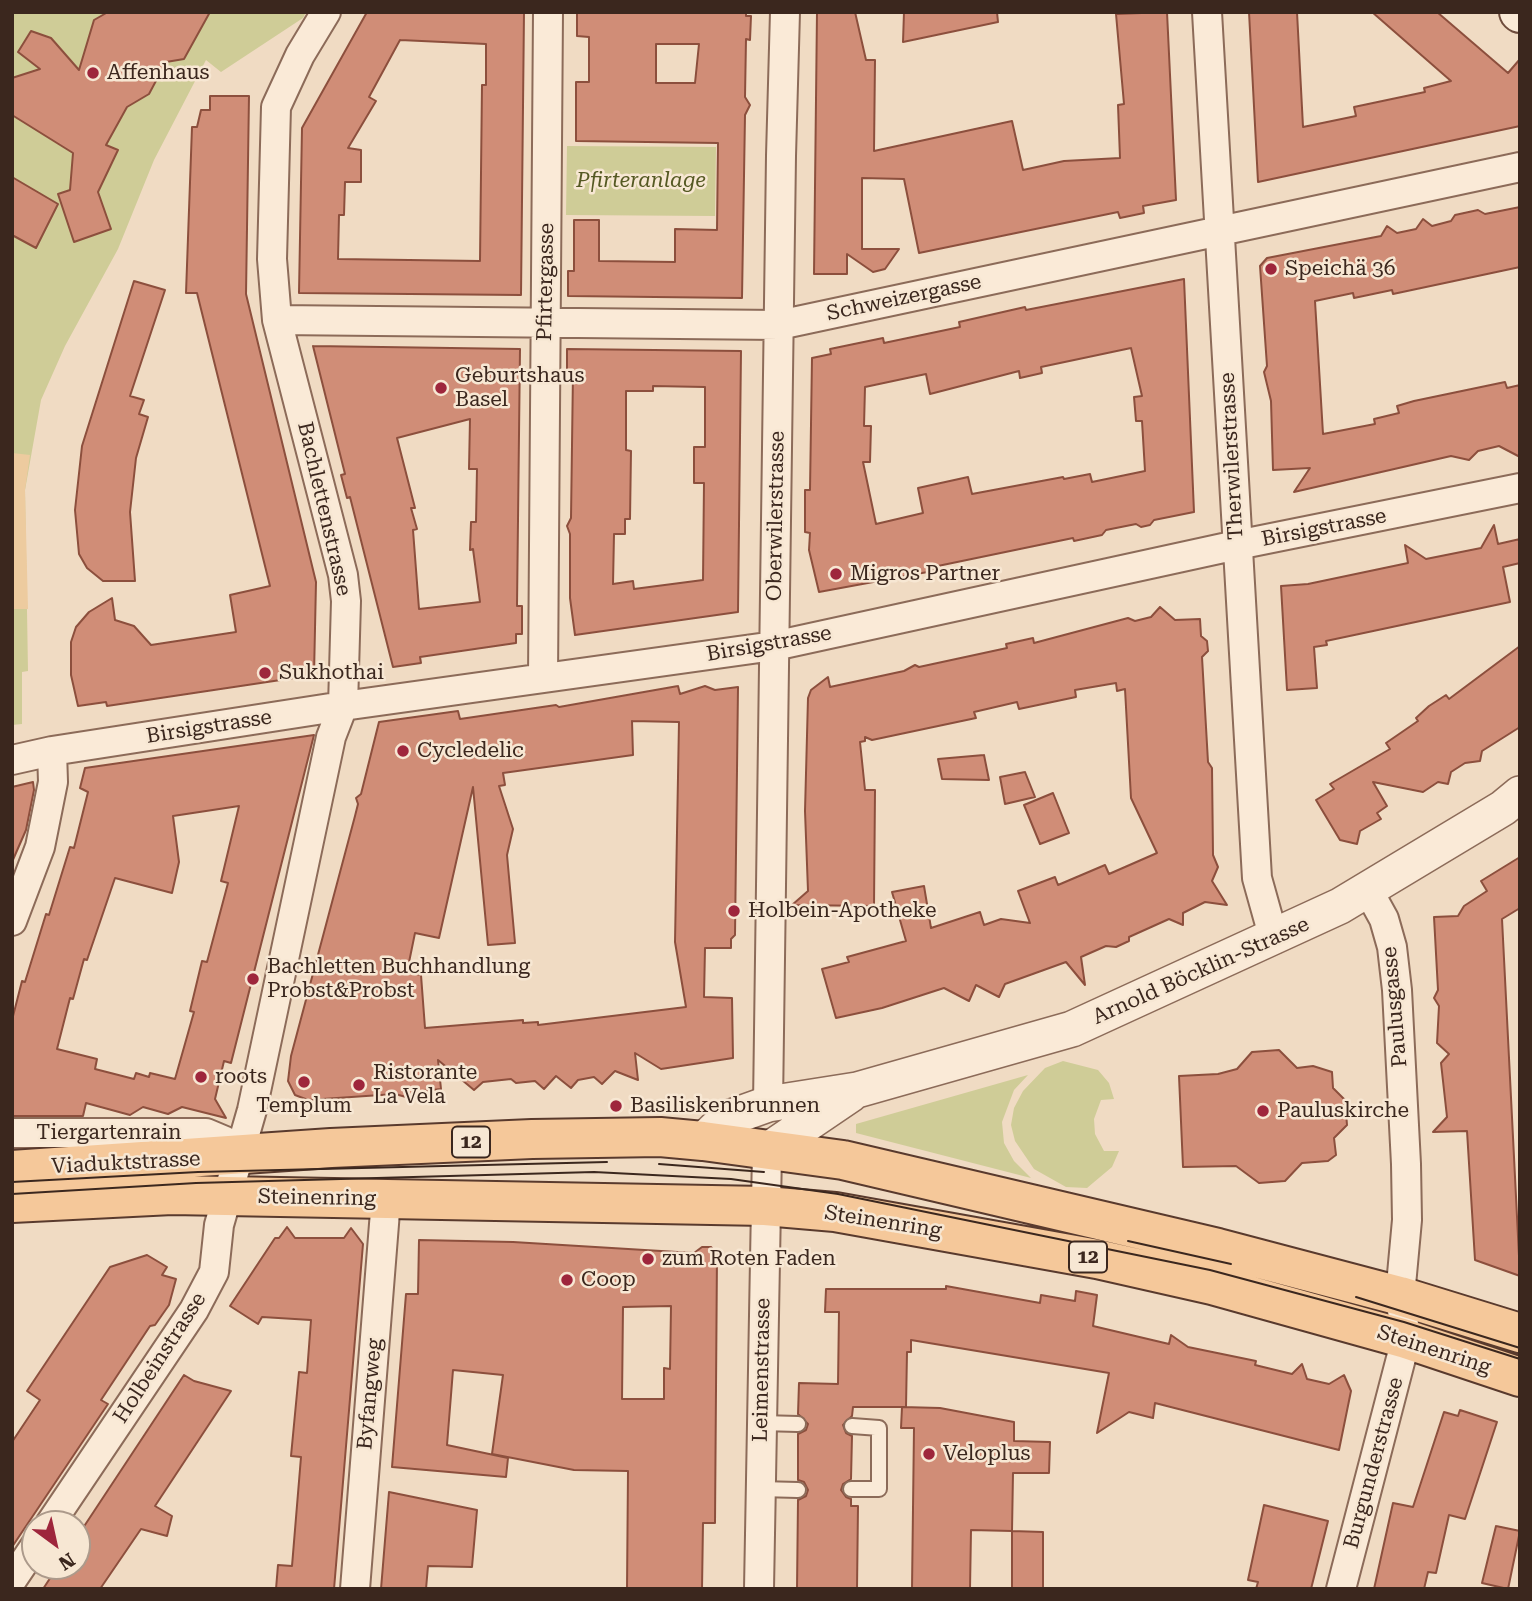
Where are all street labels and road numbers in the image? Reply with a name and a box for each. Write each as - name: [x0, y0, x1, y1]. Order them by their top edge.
- street label: Pfirtergasse: [532, 223, 560, 341]
- street label: Schweizergasse: [824, 269, 984, 327]
- street label: Therwilerstrasse: [1215, 372, 1249, 540]
- street label: Bachlettenstrasse: [292, 420, 356, 598]
- street label: Oberwilerstrasse: [762, 431, 790, 601]
- street label: Birsigstrasse: [1259, 504, 1389, 552]
- street label: Birsigstrasse: [704, 621, 834, 667]
- street label: Birsigstrasse: [144, 705, 274, 749]
- street label: Arnold Böcklin-Strasse: [1089, 912, 1313, 1030]
- street label: Paulusgasse: [1377, 946, 1413, 1068]
- street label: Tiergartenrain: [36, 1120, 182, 1146]
- road number: 12: [452, 1126, 490, 1158]
- street label: Viaduktstrasse: [51, 1147, 201, 1179]
- street label: Steinenring: [258, 1184, 376, 1212]
- street label: Steinenring: [823, 1200, 943, 1244]
- road number: 12: [1069, 1242, 1107, 1273]
- street label: Holbeinstrasse: [108, 1288, 212, 1428]
- street label: Leimenstrasse: [748, 1298, 776, 1442]
- street label: Steinenring: [1374, 1320, 1494, 1380]
- street label: Byfangweg: [353, 1337, 387, 1451]
- street label: Burgunderstrasse: [1339, 1375, 1409, 1551]

